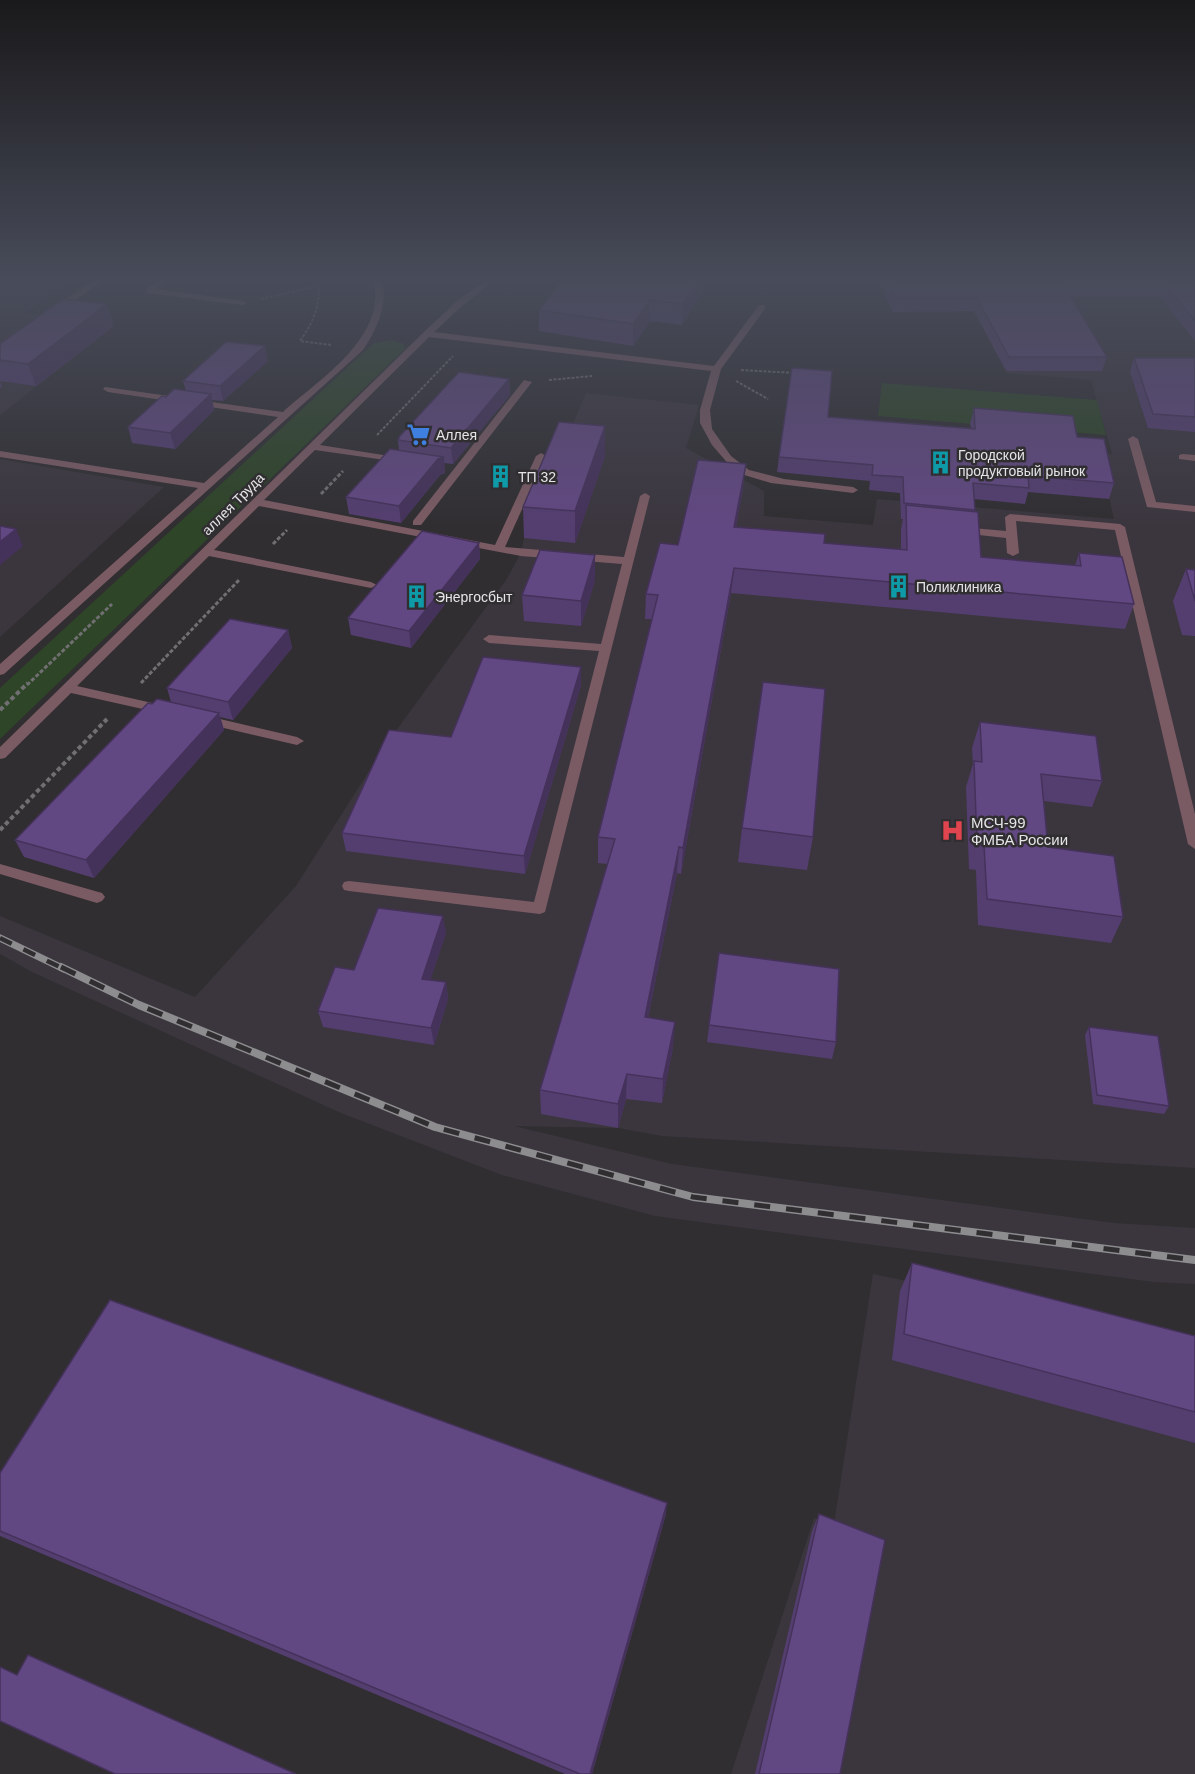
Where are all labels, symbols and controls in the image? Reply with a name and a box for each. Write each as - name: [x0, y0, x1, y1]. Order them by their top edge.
- supermarket icon: Аллея: [405, 422, 431, 448]
- place label: Аллея: [436, 427, 477, 443]
- place label: Городской продуктовый рынок: [958, 447, 1086, 479]
- building icon: Городской продуктовый рынок: [927, 450, 953, 476]
- building icon: ТП 32: [487, 464, 513, 490]
- street label: аллея Труда: [199, 469, 268, 538]
- place label: ТП 32: [518, 469, 556, 485]
- building icon: Поликлиника: [885, 574, 911, 600]
- place label: Поликлиника: [916, 579, 1002, 595]
- building icon: Энергосбыт: [404, 584, 430, 610]
- place label: Энергосбыт: [435, 589, 513, 605]
- place label: МСЧ-99 ФМБА России: [971, 814, 1068, 848]
- hospital icon: МСЧ-99 ФМБА России: [940, 818, 966, 844]

